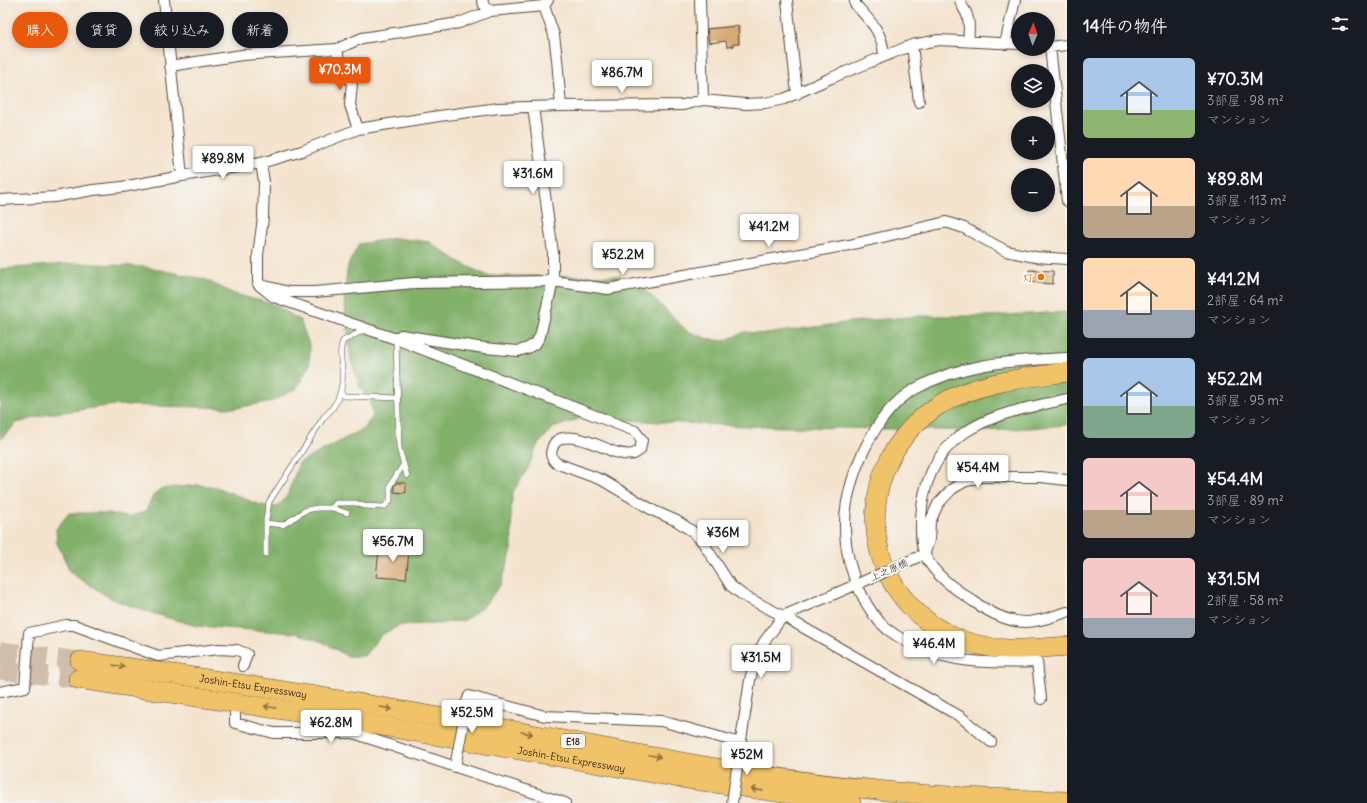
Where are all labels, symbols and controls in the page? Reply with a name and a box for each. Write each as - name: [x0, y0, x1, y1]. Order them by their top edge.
- chip: 購入: [12, 12, 68, 48]
- chip: 賃貸: [76, 12, 132, 48]
- chip: 絞り込み: [140, 12, 224, 48]
- chip: 新着: [232, 12, 288, 48]
- north arrow: [1011, 12, 1055, 56]
- map controls: [1011, 12, 1055, 212]
- icon: filters: [1329, 13, 1351, 35]
- text: 14件の物件: [1083, 15, 1168, 37]
- pin: ¥70.3M: [307, 57, 373, 91]
- pin: ¥86.7M: [589, 60, 655, 94]
- text: ¥70.3M: [318, 61, 362, 78]
- text: ¥86.7M: [601, 64, 643, 81]
- button: layers: [1011, 64, 1055, 108]
- text: ¥70.3M: [1207, 68, 1263, 90]
- icon: home: [1115, 74, 1163, 122]
- text: 3部屋 · 98 m²: [1207, 92, 1284, 109]
- text: マンション: [1207, 111, 1271, 128]
- button: +: [1011, 116, 1055, 160]
- pin: ¥89.8M: [190, 146, 256, 180]
- text: ¥89.8M: [201, 150, 245, 167]
- pin: ¥31.6M: [500, 161, 566, 195]
- text: ¥31.6M: [513, 165, 553, 182]
- button: −: [1011, 168, 1055, 212]
- text: ¥89.8M: [1207, 168, 1263, 190]
- icon: home: [1115, 174, 1163, 222]
- text: 3部屋 · 113 m²: [1207, 192, 1287, 209]
- text: マンション: [1207, 211, 1271, 228]
- pin: ¥41.2M: [736, 214, 802, 248]
- text: ¥41.2M: [749, 218, 789, 235]
- pin: ¥52.2M: [590, 242, 656, 276]
- text: ¥52.2M: [602, 246, 644, 263]
- text: ¥41.2M: [1207, 268, 1260, 290]
- place label: 灯: [1023, 271, 1033, 284]
- marker: 灯: [1036, 272, 1046, 282]
- icon: home: [1115, 274, 1163, 322]
- text: 2部屋 · 64 m²: [1207, 292, 1284, 309]
- text: マンション: [1207, 311, 1271, 328]
- text: ¥52.2M: [1207, 368, 1263, 390]
- icon: home: [1115, 374, 1163, 422]
- text: 3部屋 · 95 m²: [1207, 392, 1284, 409]
- text: マンション: [1207, 411, 1271, 428]
- pin: ¥54.4M: [945, 455, 1011, 489]
- text: ¥54.4M: [956, 459, 1000, 476]
- text: ¥54.4M: [1207, 468, 1263, 490]
- icon: home: [1115, 474, 1163, 522]
- text: 3部屋 · 89 m²: [1207, 492, 1284, 509]
- text: マンション: [1207, 511, 1271, 528]
- pin: ¥36M: [699, 520, 747, 554]
- text: ¥36M: [706, 524, 740, 541]
- pin: ¥56.7M: [360, 529, 426, 563]
- text: ¥56.7M: [372, 533, 414, 550]
- street label: 上之原橋: [868, 556, 910, 584]
- text: ¥31.5M: [1207, 568, 1260, 590]
- icon: home: [1115, 574, 1163, 622]
- text: 2部屋 · 58 m²: [1207, 592, 1284, 609]
- text: マンション: [1207, 611, 1271, 628]
- pin: ¥46.4M: [901, 631, 967, 665]
- text: ¥46.4M: [912, 635, 956, 652]
- pin: ¥31.5M: [728, 645, 794, 679]
- text: ¥31.5M: [741, 649, 781, 666]
- one-way arrow: [112, 662, 125, 670]
- street label: Joshin-Etsu Expressway: [198, 671, 308, 701]
- pin: ¥52.5M: [439, 700, 505, 734]
- one-way arrow: [264, 703, 277, 711]
- one-way arrow: [379, 704, 392, 712]
- text: ¥52.5M: [451, 704, 493, 721]
- pin: ¥62.8M: [298, 710, 364, 744]
- text: ¥62.8M: [310, 714, 352, 731]
- one-way arrow: [521, 729, 534, 737]
- road number: E18: [561, 734, 585, 748]
- pin: ¥52M: [723, 742, 771, 776]
- street label: Joshin-Etsu Expressway: [517, 743, 626, 775]
- text: ¥52M: [731, 746, 763, 763]
- one-way arrow: [648, 753, 661, 761]
- one-way arrow: [751, 786, 764, 794]

